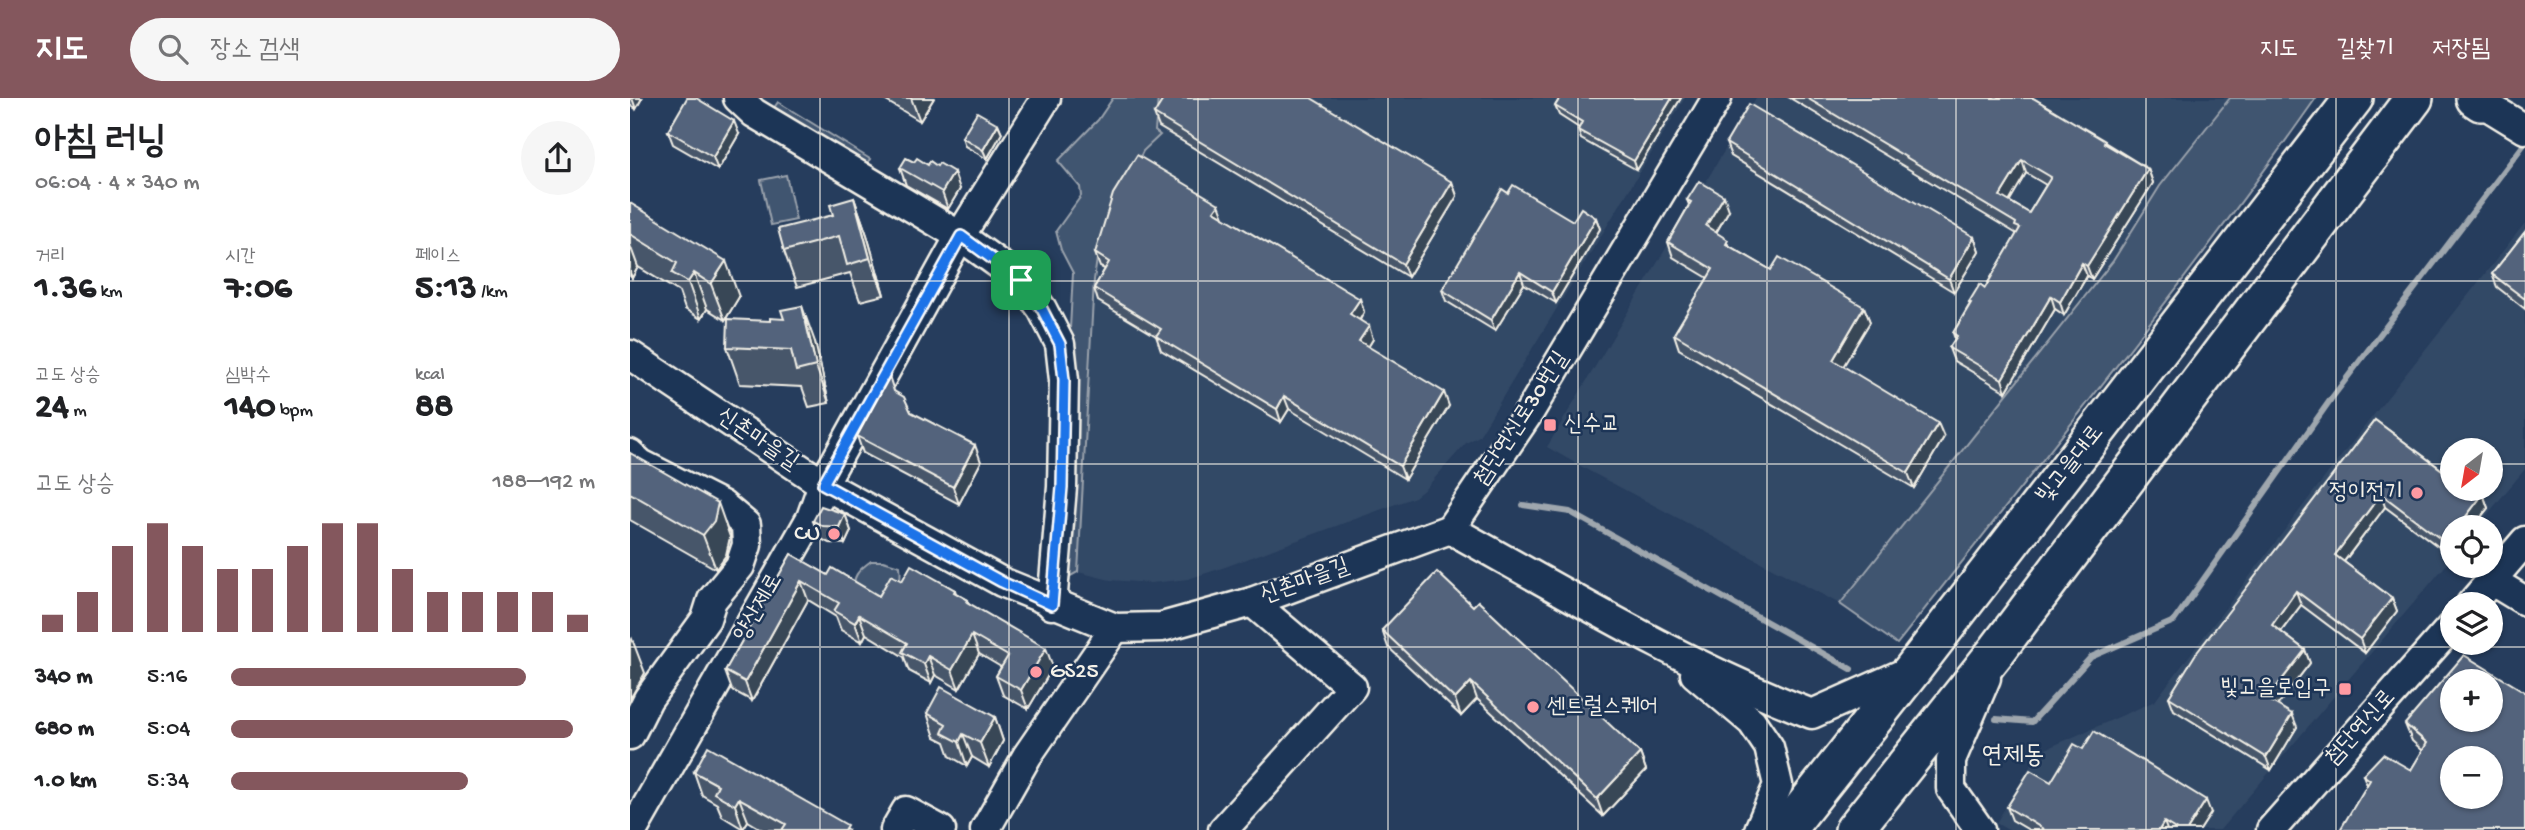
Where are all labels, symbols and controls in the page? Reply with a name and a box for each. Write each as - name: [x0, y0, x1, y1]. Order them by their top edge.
- search box: [130, 18, 620, 81]
- icon: search: [154, 30, 192, 68]
- text: 지도: [35, 33, 88, 71]
- text: 장소 검색: [210, 36, 300, 67]
- text: 지도: [2260, 36, 2298, 65]
- text: 길찾기: [2336, 36, 2394, 65]
- text: 저장됨: [2432, 36, 2490, 65]
- button: share: [521, 121, 595, 195]
- text: 아침 러닝: [35, 122, 166, 166]
- text: 06:04 · 4 × 340 m: [35, 170, 200, 197]
- text: 거리: [35, 246, 66, 269]
- text: 시간: [225, 246, 256, 269]
- text: 페이스: [415, 246, 461, 269]
- pin: [991, 250, 1051, 310]
- icon: arrive: [1002, 261, 1040, 299]
- text: 1.36: [35, 269, 96, 310]
- text: 7:06: [225, 269, 292, 310]
- text: 5:13: [415, 269, 477, 310]
- text: km: [96, 281, 123, 304]
- text: /km: [477, 281, 508, 304]
- street label: 첨단연신로30번길: [1469, 347, 1575, 491]
- text: kcal: [415, 364, 445, 387]
- text: 고도 상승: [35, 365, 101, 388]
- text: 심박수: [225, 365, 271, 388]
- text: 88: [415, 387, 453, 428]
- text: 24: [35, 388, 69, 429]
- text: 140: [225, 388, 276, 429]
- text: m: [69, 400, 87, 423]
- text: bpm: [276, 400, 313, 423]
- street label: 신촌마을길: [711, 403, 803, 477]
- place label: 신수교: [1564, 412, 1620, 439]
- marker: 신수교: [1542, 417, 1558, 433]
- street label: 빛고을대로: [2032, 420, 2110, 510]
- north arrow: [2440, 438, 2502, 500]
- map controls: [2440, 438, 2503, 809]
- text: 188–192 m: [493, 469, 595, 496]
- text: 고도 상승: [35, 472, 114, 499]
- place label: 정이전기: [2329, 480, 2403, 507]
- marker: 정이전기: [2409, 485, 2425, 501]
- button: locate: [2440, 515, 2503, 578]
- place label: CU: [794, 521, 820, 548]
- marker: CU: [826, 526, 842, 542]
- street label: 신촌마을길: [1257, 553, 1353, 611]
- street label: 양산제로: [729, 569, 789, 647]
- button: layers: [2440, 592, 2503, 655]
- place label: GS25: [1050, 659, 1099, 686]
- text: 340 m: [35, 664, 93, 691]
- text: 5:16: [147, 664, 187, 691]
- marker: GS25: [1028, 664, 1044, 680]
- button: +: [2440, 669, 2503, 732]
- place label: 빛고을로입구: [2220, 676, 2331, 703]
- marker: 빛고을로입구: [2337, 681, 2353, 697]
- street label: 첨단연신로: [2320, 685, 2402, 771]
- place label: 센트럴스퀘어: [1547, 694, 1658, 721]
- marker: 센트럴스퀘어: [1525, 699, 1541, 715]
- text: 680 m: [35, 716, 94, 743]
- text: 5:04: [147, 716, 190, 743]
- district label: 연제동: [1982, 742, 2044, 773]
- button: −: [2440, 746, 2503, 809]
- text: 1.0 km: [35, 768, 97, 795]
- text: 5:34: [147, 768, 189, 795]

